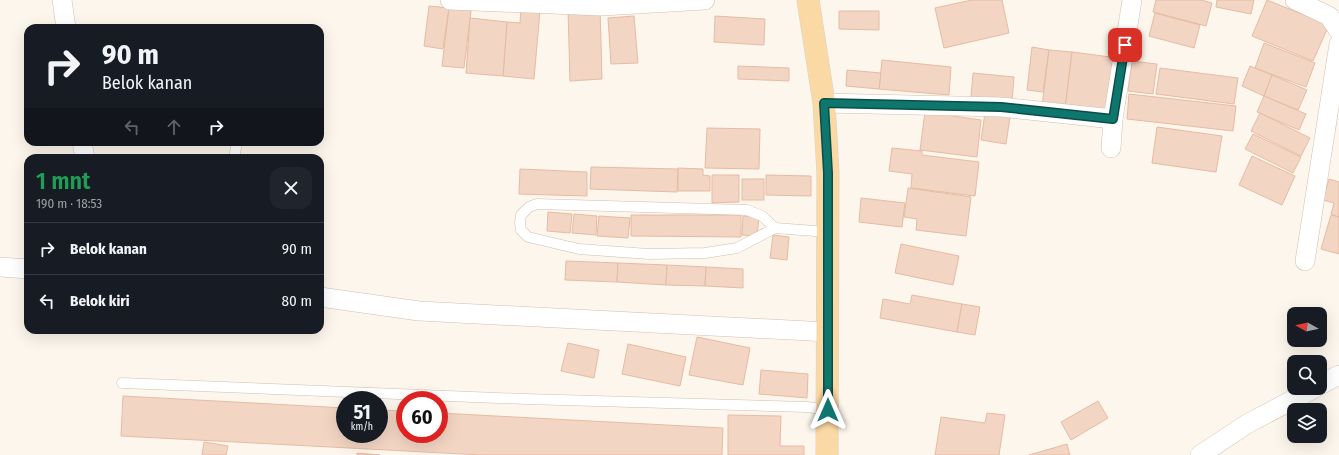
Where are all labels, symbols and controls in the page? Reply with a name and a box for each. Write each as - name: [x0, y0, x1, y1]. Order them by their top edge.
- pin: [1108, 28, 1142, 62]
- icon: arrive: [1114, 34, 1136, 56]
- text: 90 m: [102, 38, 159, 71]
- icon: right: [36, 40, 88, 92]
- text: Belok kanan: [102, 72, 192, 94]
- icon: left: [121, 116, 143, 138]
- icon: ahead: [163, 116, 185, 138]
- icon: right: [205, 116, 227, 138]
- text: 1 mnt: [36, 167, 90, 195]
- button: close: [270, 167, 312, 209]
- text: 190 m · 18:53: [36, 196, 102, 211]
- icon: right: [36, 238, 58, 260]
- text: Belok kanan: [70, 240, 147, 258]
- text: 90 m: [282, 240, 312, 258]
- icon: left: [36, 290, 58, 312]
- text: Belok kiri: [70, 292, 130, 310]
- text: 80 m: [282, 292, 312, 310]
- north arrow: [1287, 307, 1327, 347]
- map controls: [1287, 307, 1327, 443]
- button: search: [1287, 355, 1327, 395]
- position arrow: [807, 389, 849, 431]
- speed limit sign: 60: [396, 391, 448, 443]
- text: 51: [353, 400, 371, 424]
- button: layers: [1287, 403, 1327, 443]
- text: km/h: [351, 421, 373, 433]

